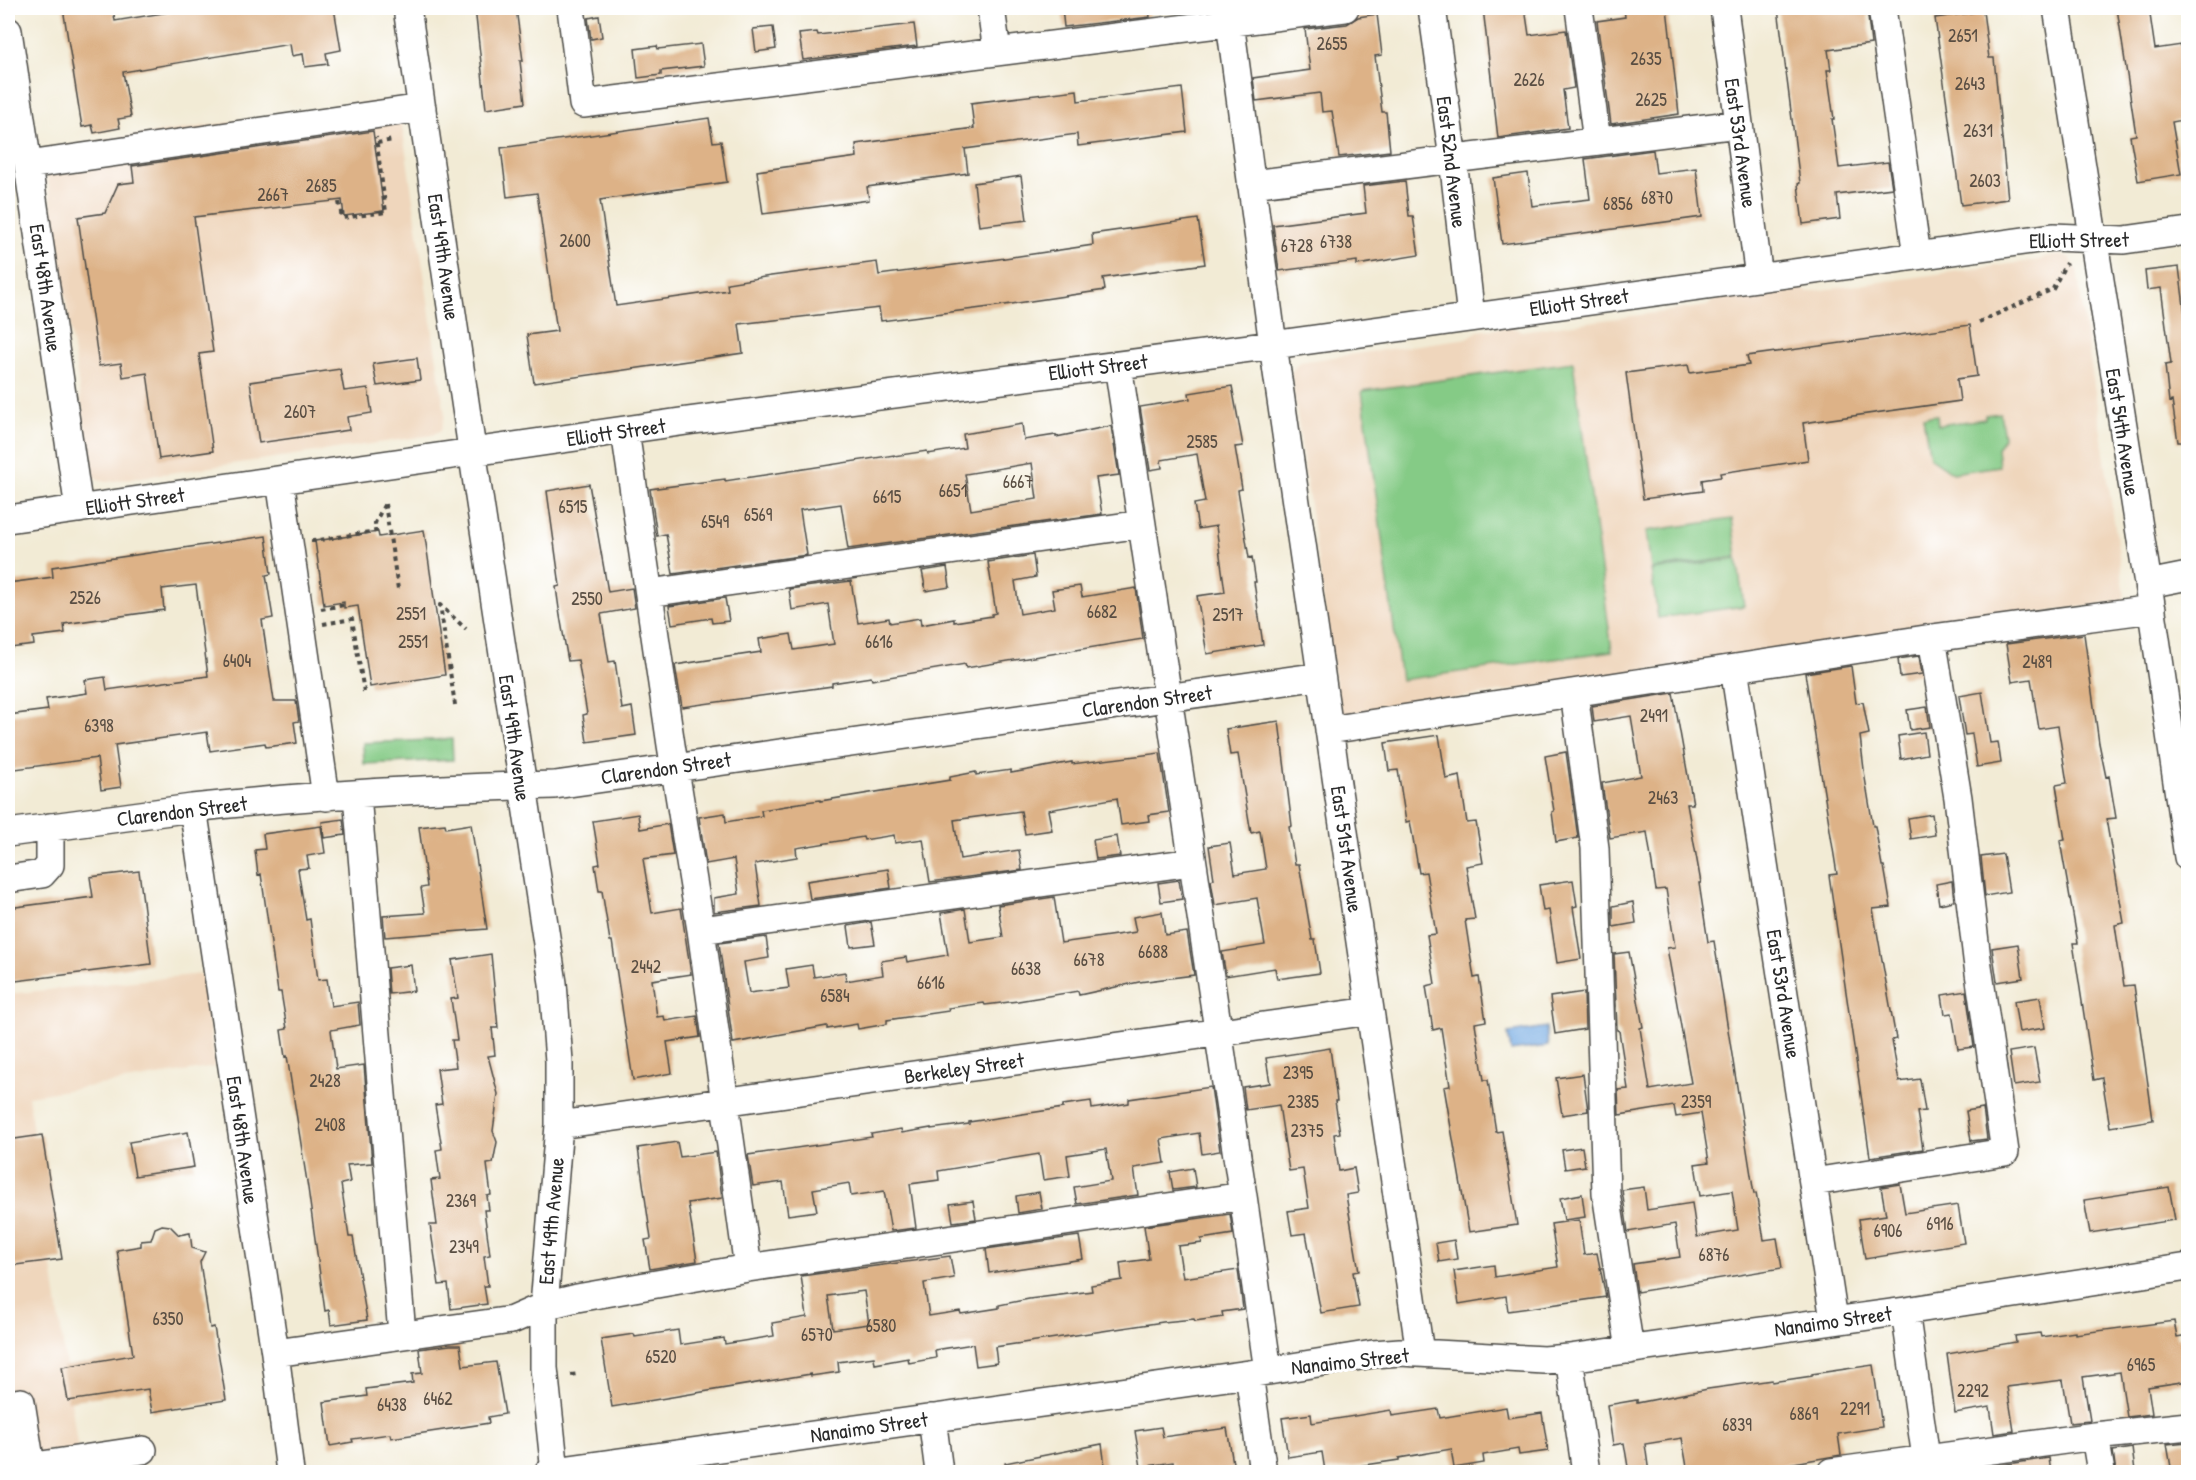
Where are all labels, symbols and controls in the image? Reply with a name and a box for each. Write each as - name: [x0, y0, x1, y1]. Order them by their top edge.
- house number: 2651: [1948, 23, 1978, 48]
- house number: 2655: [1317, 31, 1348, 56]
- house number: 2635: [1630, 46, 1662, 71]
- house number: 2626: [1513, 67, 1545, 92]
- house number: 2643: [1955, 71, 1985, 96]
- street label: East 53rd Avenue: [1718, 76, 1764, 210]
- house number: 2625: [1635, 87, 1667, 112]
- street label: East 52nd Avenue: [1430, 95, 1474, 229]
- house number: 2631: [1963, 118, 1993, 143]
- house number: 2603: [1969, 168, 2001, 193]
- house number: 2685: [305, 173, 337, 198]
- house number: 2667: [257, 182, 289, 207]
- house number: 6870: [1641, 185, 1673, 210]
- house number: 6856: [1603, 191, 1633, 216]
- street label: East 49th Avenue: [421, 192, 467, 322]
- street label: East 48th Avenue: [23, 222, 69, 354]
- street label: Elliott Street: [2029, 225, 2130, 255]
- house number: 2600: [559, 228, 591, 253]
- house number: 6738: [1320, 229, 1352, 254]
- house number: 6728: [1281, 233, 1313, 258]
- street label: Elliott Street: [1528, 281, 1631, 323]
- street label: Elliott Street: [1047, 346, 1150, 387]
- street label: East 54th Avenue: [2099, 366, 2147, 498]
- house number: 2607: [284, 399, 316, 424]
- street label: Elliott Street: [565, 411, 668, 453]
- house number: 2585: [1186, 429, 1218, 454]
- house number: 6667: [1003, 469, 1033, 494]
- house number: 6651: [939, 478, 967, 503]
- street label: Elliott Street: [84, 480, 187, 522]
- house number: 6615: [873, 484, 902, 509]
- house number: 6515: [559, 494, 588, 519]
- house number: 6569: [744, 502, 773, 527]
- house number: 6549: [701, 509, 729, 534]
- house number: 2526: [69, 585, 101, 610]
- house number: 2550: [571, 586, 603, 611]
- house number: 6682: [1087, 599, 1118, 624]
- house number: 2551: [396, 601, 426, 626]
- house number: 2517: [1212, 602, 1244, 627]
- house number: 2551: [398, 629, 428, 654]
- house number: 6616: [865, 629, 893, 654]
- house number: 6404: [223, 648, 252, 673]
- house number: 2489: [2022, 649, 2052, 674]
- street label: East 49th Avenue: [492, 673, 538, 803]
- street label: Clarendon Street: [1080, 677, 1215, 724]
- house number: 2491: [1640, 703, 1668, 728]
- house number: 6398: [84, 713, 114, 738]
- street label: Clarendon Street: [599, 744, 734, 791]
- street label: East 51st Avenue: [1324, 784, 1370, 914]
- house number: 2463: [1648, 785, 1678, 810]
- street label: Clarendon Street: [115, 789, 250, 833]
- street label: East 53rd Avenue: [1759, 927, 1809, 1061]
- house number: 6688: [1138, 939, 1168, 964]
- house number: 6678: [1073, 947, 1105, 972]
- house number: 2442: [631, 954, 662, 979]
- house number: 6638: [1011, 956, 1041, 981]
- house number: 6616: [917, 970, 945, 995]
- house number: 6584: [820, 983, 850, 1008]
- street label: Berkeley Street: [902, 1045, 1027, 1091]
- house number: 2395: [1283, 1060, 1314, 1085]
- house number: 2428: [309, 1068, 341, 1093]
- street label: East 48th Avenue: [220, 1074, 266, 1206]
- house number: 2385: [1287, 1089, 1319, 1114]
- house number: 2359: [1681, 1089, 1712, 1114]
- house number: 2408: [314, 1112, 346, 1137]
- house number: 2375: [1290, 1118, 1324, 1143]
- street label: East 49th Avenue: [531, 1156, 571, 1286]
- house number: 2369: [446, 1188, 477, 1213]
- house number: 6916: [1926, 1211, 1954, 1236]
- house number: 6906: [1873, 1218, 1903, 1243]
- house number: 2349: [449, 1234, 479, 1259]
- house number: 6876: [1698, 1242, 1730, 1267]
- street label: Nanaimo Street: [1772, 1298, 1894, 1344]
- house number: 6350: [153, 1306, 183, 1331]
- house number: 6580: [866, 1313, 896, 1338]
- house number: 6570: [801, 1322, 833, 1347]
- street label: Nanaimo Street: [1290, 1340, 1411, 1382]
- house number: 6520: [645, 1344, 677, 1369]
- house number: 6965: [2127, 1352, 2156, 1377]
- house number: 2292: [1957, 1378, 1990, 1403]
- house number: 6462: [423, 1386, 453, 1411]
- house number: 6438: [377, 1392, 407, 1417]
- house number: 2291: [1840, 1396, 1870, 1421]
- house number: 6869: [1790, 1401, 1819, 1426]
- street label: Nanaimo Street: [808, 1404, 930, 1450]
- house number: 6839: [1722, 1412, 1752, 1437]

